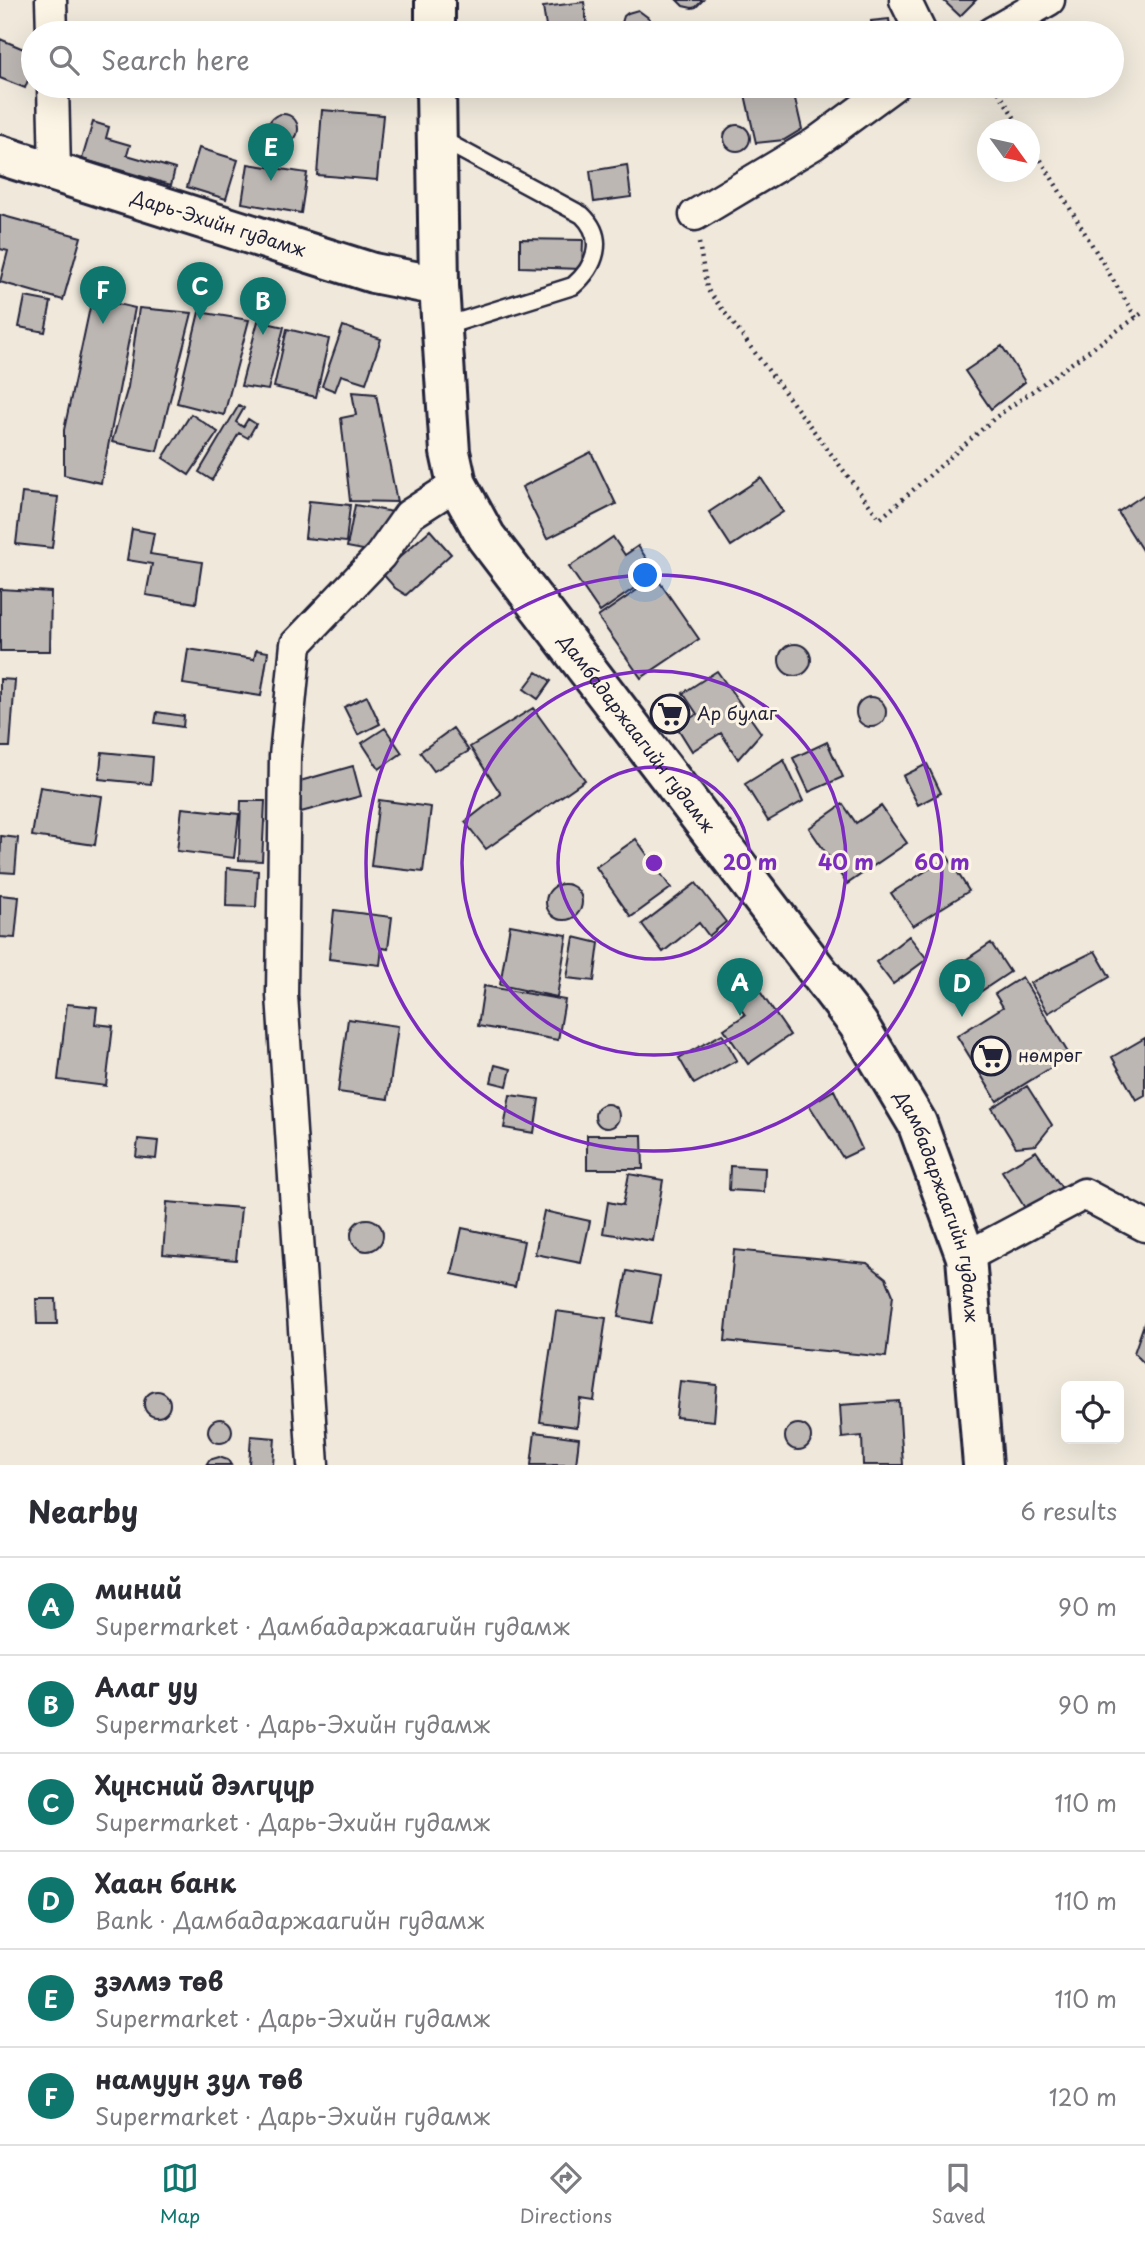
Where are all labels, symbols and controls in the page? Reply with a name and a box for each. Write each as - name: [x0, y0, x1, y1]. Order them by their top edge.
- search box: [21, 21, 1124, 98]
- text: Search here: [101, 40, 250, 79]
- icon: search: [45, 41, 83, 79]
- north arrow: [977, 119, 1040, 182]
- pin: E: [248, 123, 294, 181]
- street label: Дарь-Эхийн гудамж: [128, 182, 310, 263]
- pin: C: [177, 262, 223, 320]
- pin: F: [80, 266, 126, 324]
- pin: B: [240, 277, 286, 335]
- your location: [628, 558, 662, 592]
- street label: Дамбадаржаагийн гудамж: [552, 627, 722, 838]
- supermarket icon: Ар булаг: [649, 693, 691, 735]
- place label: Ар булаг: [697, 699, 778, 726]
- text: 20 m: [723, 845, 777, 877]
- text: 40 m: [818, 845, 874, 877]
- text: 60 m: [914, 845, 970, 877]
- centre of rings: [642, 851, 666, 875]
- pin: A: [717, 958, 763, 1016]
- pin: D: [939, 959, 985, 1017]
- supermarket icon: нөмрөг: [970, 1035, 1012, 1077]
- place label: нөмрөг: [1018, 1041, 1083, 1068]
- street label: Дамбадаржаагийн гудамж: [888, 1084, 986, 1324]
- map controls: [1061, 1381, 1124, 1444]
- button: locate: [1061, 1381, 1124, 1444]
- text: Nearby: [28, 1488, 138, 1533]
- text: 6 results: [1021, 1493, 1117, 1528]
- text: миний: [95, 1569, 182, 1608]
- text: A: [42, 1589, 60, 1624]
- text: 90 m: [1058, 1589, 1117, 1624]
- text: Supermarket · Дамбадаржаагийн гудамж: [95, 1608, 570, 1643]
- text: Алаг уу: [95, 1667, 198, 1706]
- text: B: [43, 1687, 59, 1722]
- text: 90 m: [1058, 1687, 1117, 1722]
- text: Supermarket · Дарь-Эхийн гудамж: [95, 1706, 490, 1741]
- text: Хүнсний дэлгүүр: [95, 1765, 315, 1804]
- text: C: [42, 1785, 60, 1820]
- text: 110 m: [1055, 1785, 1117, 1820]
- text: Supermarket · Дарь-Эхийн гудамж: [95, 1804, 490, 1839]
- text: Хаан банк: [95, 1863, 236, 1902]
- text: D: [42, 1883, 60, 1918]
- text: 110 m: [1055, 1883, 1117, 1918]
- text: Bank · Дамбадаржаагийн гудамж: [95, 1902, 484, 1937]
- text: зэлмэ төв: [95, 1961, 223, 2000]
- text: E: [44, 1981, 58, 2016]
- text: 110 m: [1055, 1981, 1117, 2016]
- text: Supermarket · Дарь-Эхийн гудамж: [95, 2000, 490, 2035]
- text: намуун зул төв: [95, 2059, 303, 2098]
- text: F: [44, 2079, 58, 2114]
- text: 120 m: [1049, 2079, 1117, 2114]
- text: Supermarket · Дарь-Эхийн гудамж: [95, 2098, 490, 2133]
- tab: Map: [160, 2159, 200, 2229]
- tab: Directions: [520, 2159, 612, 2229]
- tab: Saved: [931, 2159, 985, 2229]

